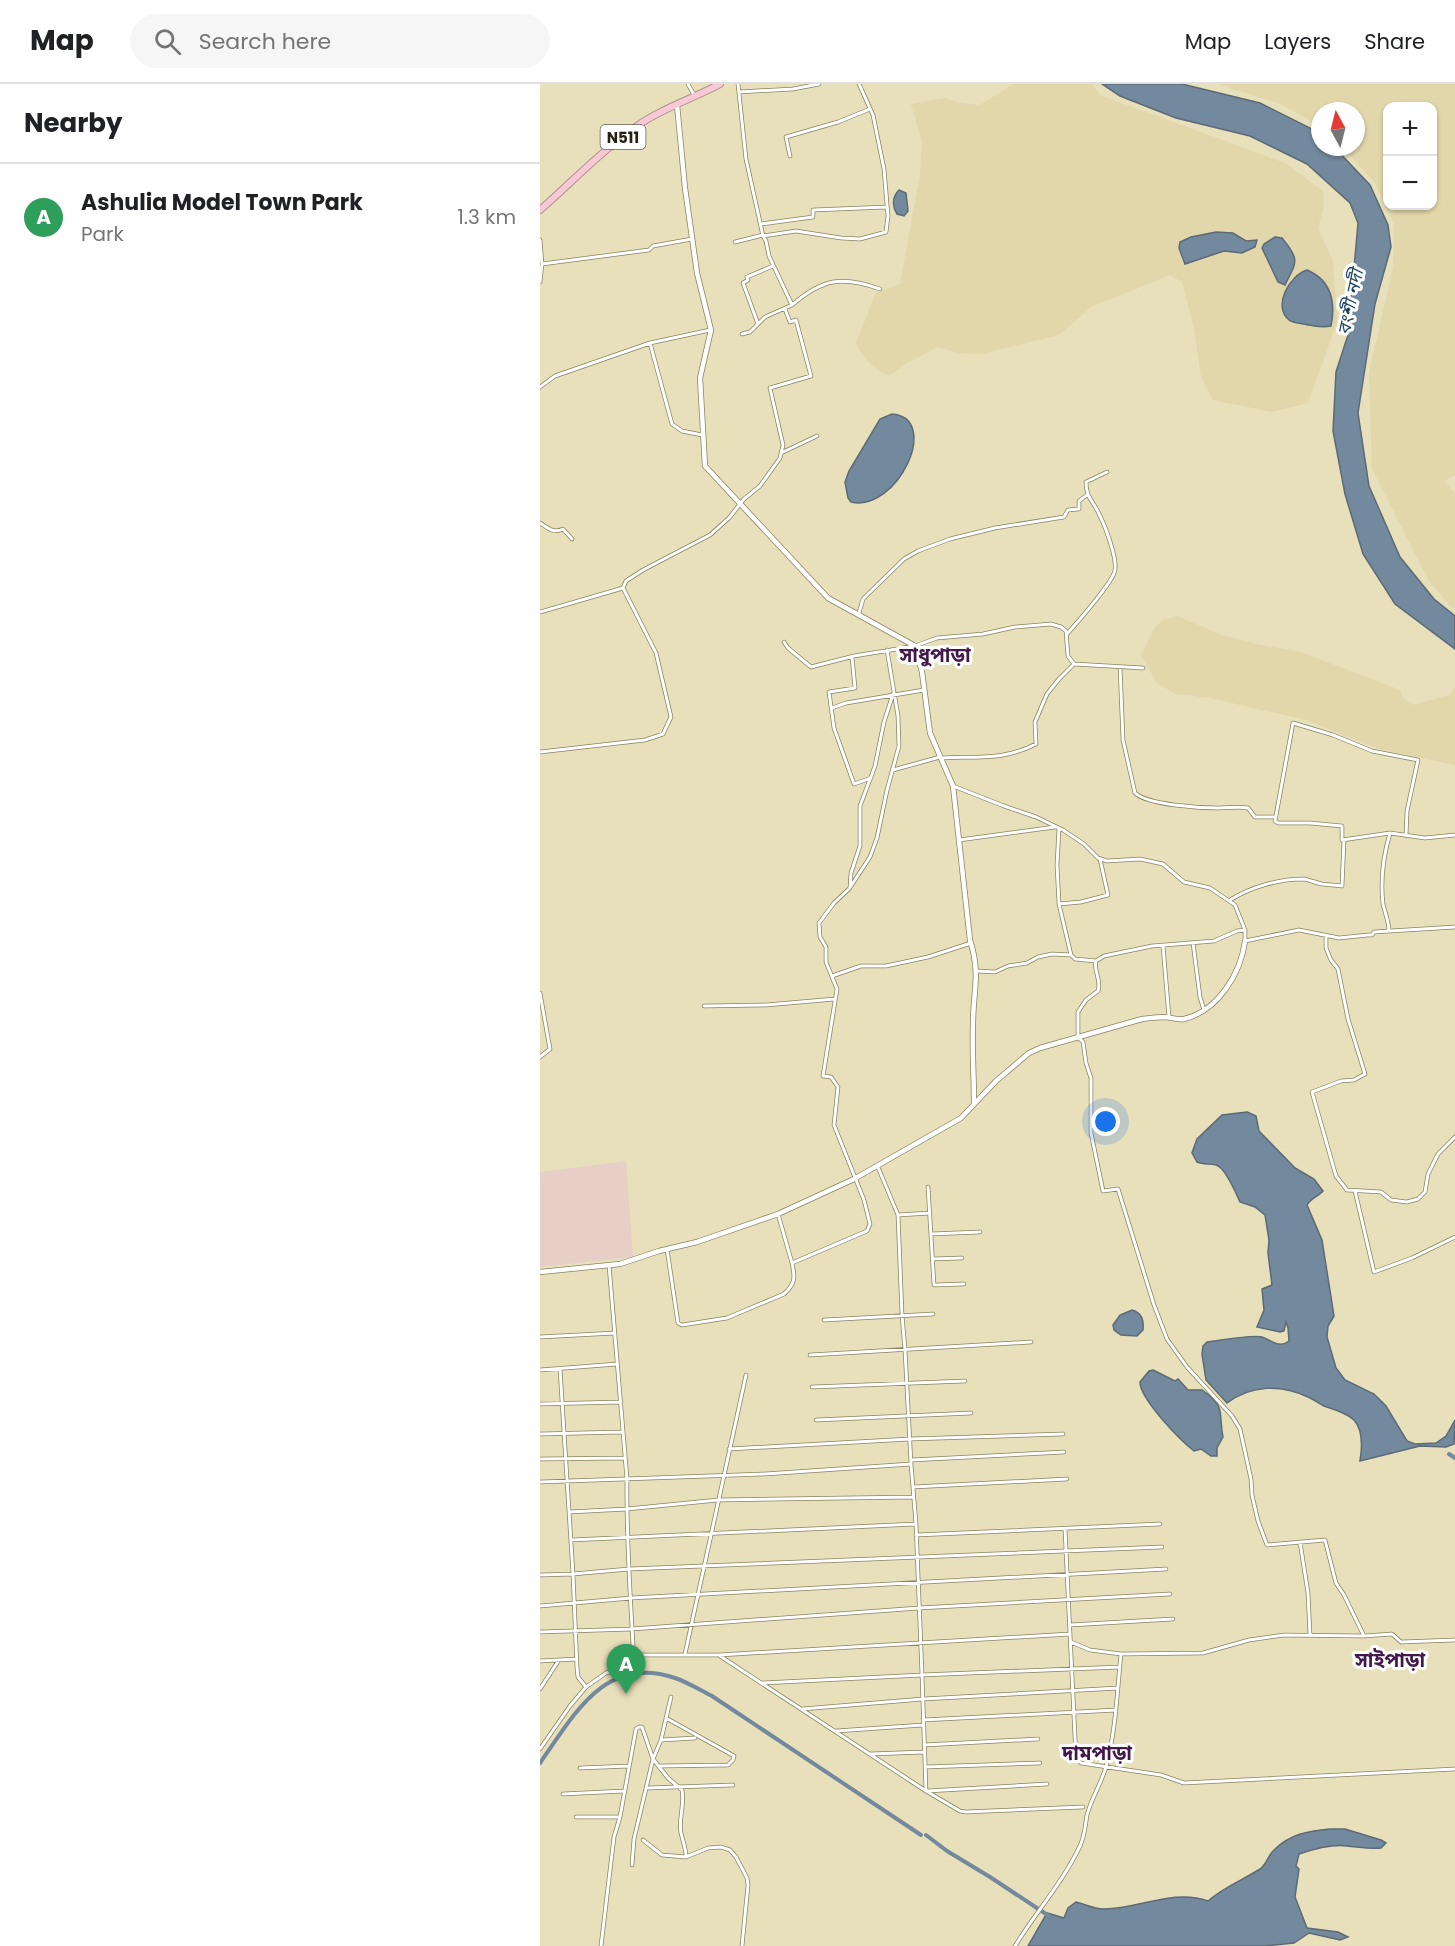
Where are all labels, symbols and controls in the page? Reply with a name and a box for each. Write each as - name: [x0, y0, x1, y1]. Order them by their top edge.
- search box: [130, 14, 550, 68]
- text: Map: [30, 21, 94, 60]
- icon: search: [151, 25, 184, 58]
- text: Search here: [199, 26, 331, 57]
- text: Map: [1185, 27, 1231, 56]
- text: Layers: [1264, 27, 1331, 56]
- text: Share: [1364, 27, 1425, 56]
- north arrow: [1311, 102, 1365, 156]
- map controls: [1383, 102, 1437, 210]
- button: +: [1383, 102, 1437, 156]
- text: Nearby: [24, 105, 122, 141]
- road number: N511: [600, 125, 646, 149]
- button: −: [1383, 156, 1437, 210]
- text: Ashulia Model Town Park: [81, 187, 363, 218]
- text: A: [36, 203, 51, 231]
- text: 1.3 km: [457, 203, 516, 231]
- text: Park: [81, 220, 124, 248]
- water label: বংশী নদী: [1331, 264, 1370, 337]
- district label: সাধুপাড়া: [898, 641, 971, 669]
- your location: [1091, 1107, 1120, 1136]
- pin: A: [606, 1644, 646, 1694]
- district label: সাইপাড়া: [1354, 1646, 1425, 1674]
- district label: দামপাড়া: [1061, 1739, 1132, 1767]

